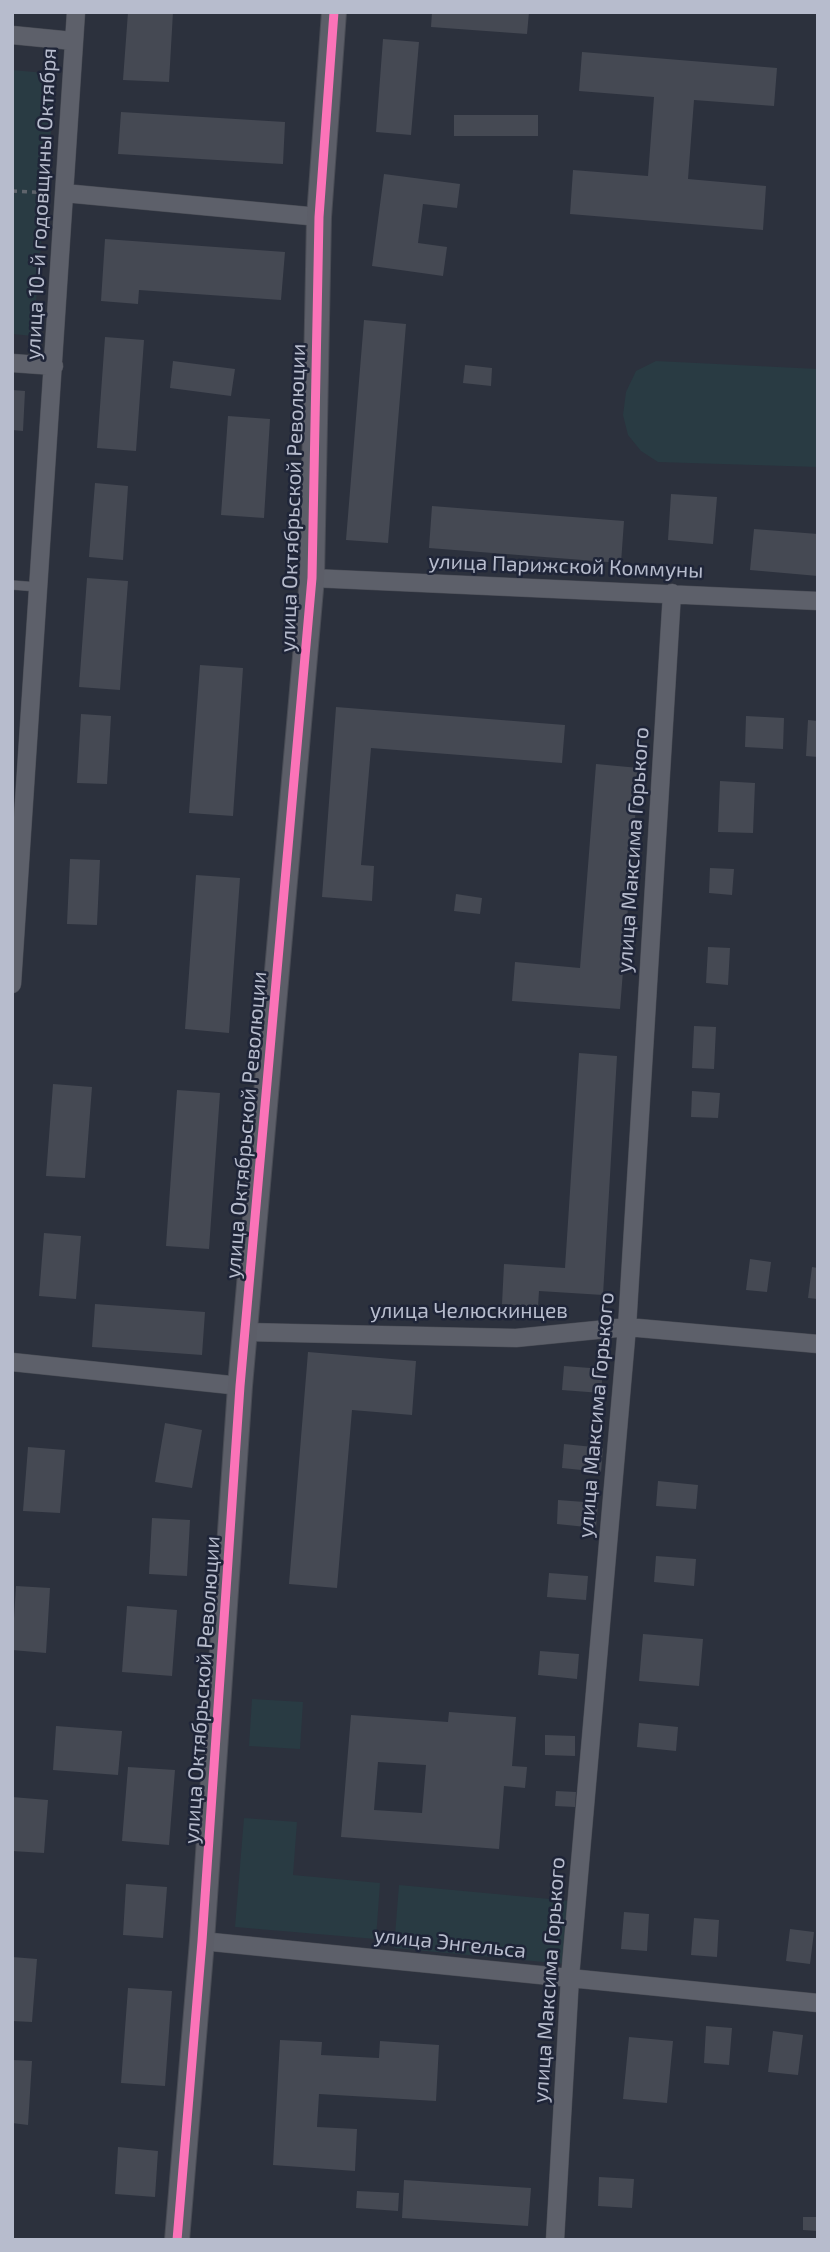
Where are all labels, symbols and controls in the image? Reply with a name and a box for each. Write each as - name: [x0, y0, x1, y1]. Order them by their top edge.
- street label: улица 10-й годовщины Октября: [20, 47, 62, 361]
- street label: улица Октябрьской Революции: [275, 343, 311, 653]
- street label: улица Парижской Коммуны: [428, 549, 704, 583]
- street label: улица Максима Горького: [612, 726, 654, 974]
- street label: улица Октябрьской Революции: [220, 970, 272, 1280]
- street label: улица Максима Горького: [573, 1291, 619, 1539]
- street label: улица Челюскинцев: [370, 1298, 568, 1324]
- street label: улица Октябрьской Революции: [179, 1535, 225, 1845]
- street label: улица Максима Горького: [528, 1856, 570, 2104]
- street label: улица Энгельса: [373, 1922, 527, 1964]

